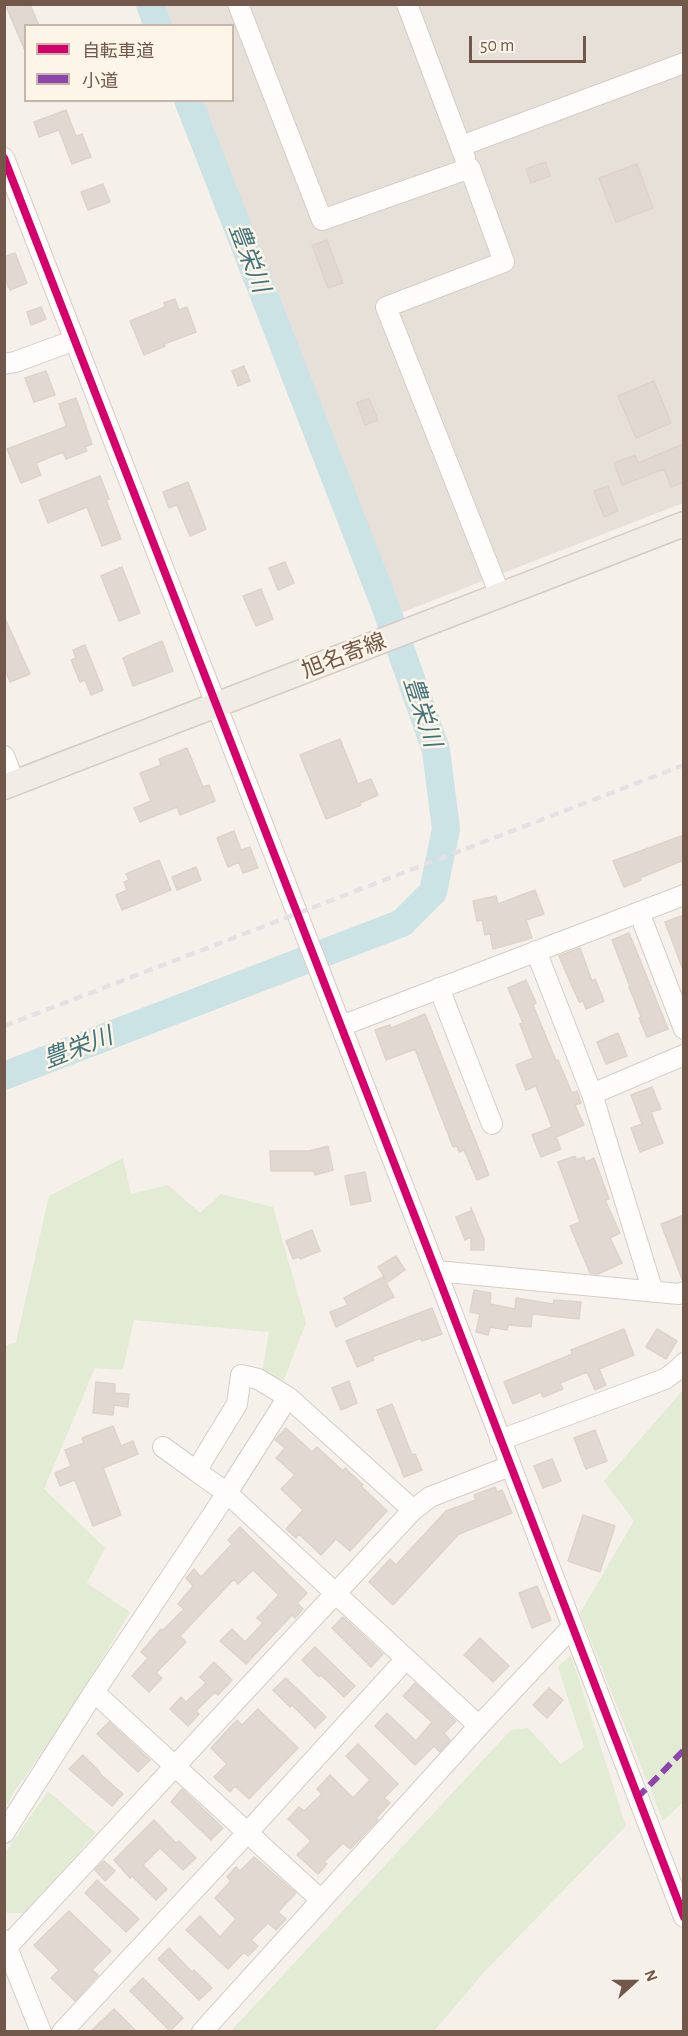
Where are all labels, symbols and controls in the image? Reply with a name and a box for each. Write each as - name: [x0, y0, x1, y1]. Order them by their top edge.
- legend: [24, 24, 234, 102]
- scale bar: [472, 24, 589, 62]
- text: 50 m: [480, 37, 514, 55]
- text: 自転車道: [82, 43, 154, 61]
- text: 小道: [82, 73, 118, 91]
- water label: 豊栄川: [223, 219, 275, 297]
- street label: 旭名寄線: [298, 628, 390, 684]
- water label: 豊栄川: [397, 673, 447, 751]
- water label: 豊栄川: [39, 1022, 117, 1074]
- north arrow: [604, 1952, 664, 2012]
- text: N: [641, 1967, 660, 1984]

